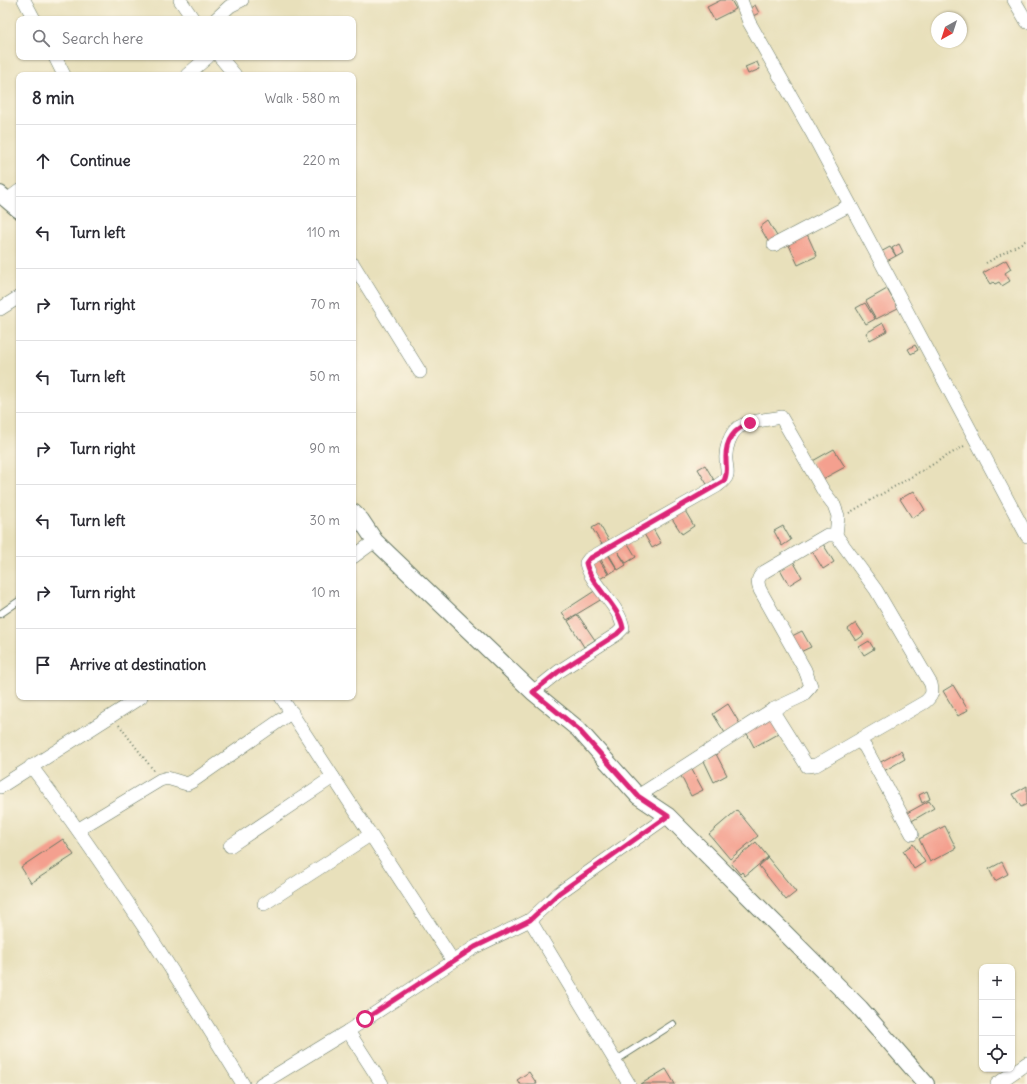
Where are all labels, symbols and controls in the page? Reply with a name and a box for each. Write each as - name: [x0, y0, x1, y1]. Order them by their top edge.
- north arrow: [931, 12, 967, 48]
- search box: [16, 16, 356, 60]
- icon: search: [30, 27, 52, 49]
- text: Search here: [62, 29, 143, 48]
- text: 8 min: [32, 87, 74, 109]
- text: Walk · 580 m: [265, 90, 340, 107]
- icon: ahead: [32, 150, 54, 172]
- text: Continue: [70, 151, 131, 170]
- text: 220 m: [303, 152, 340, 169]
- icon: left: [32, 222, 54, 244]
- text: Turn left: [70, 223, 125, 242]
- text: 110 m: [307, 224, 340, 241]
- icon: right: [32, 294, 54, 316]
- text: Turn right: [70, 295, 135, 314]
- text: 70 m: [311, 296, 340, 313]
- icon: left: [32, 366, 54, 388]
- text: Turn left: [70, 367, 125, 386]
- text: 50 m: [309, 368, 340, 385]
- route end: [741, 414, 759, 432]
- icon: right: [32, 438, 54, 460]
- text: Turn right: [70, 439, 135, 458]
- text: 90 m: [309, 440, 340, 457]
- icon: left: [32, 510, 54, 532]
- text: Turn left: [70, 511, 125, 530]
- text: 30 m: [310, 512, 340, 529]
- icon: right: [32, 582, 54, 604]
- text: Turn right: [70, 583, 135, 602]
- text: 10 m: [312, 584, 340, 601]
- icon: arrive: [32, 654, 54, 676]
- text: Arrive at destination: [70, 655, 206, 674]
- map controls: [979, 964, 1015, 1072]
- button: +: [979, 964, 1015, 1000]
- button: −: [979, 1000, 1015, 1036]
- route start: [356, 1010, 374, 1028]
- button: locate: [979, 1036, 1015, 1072]

